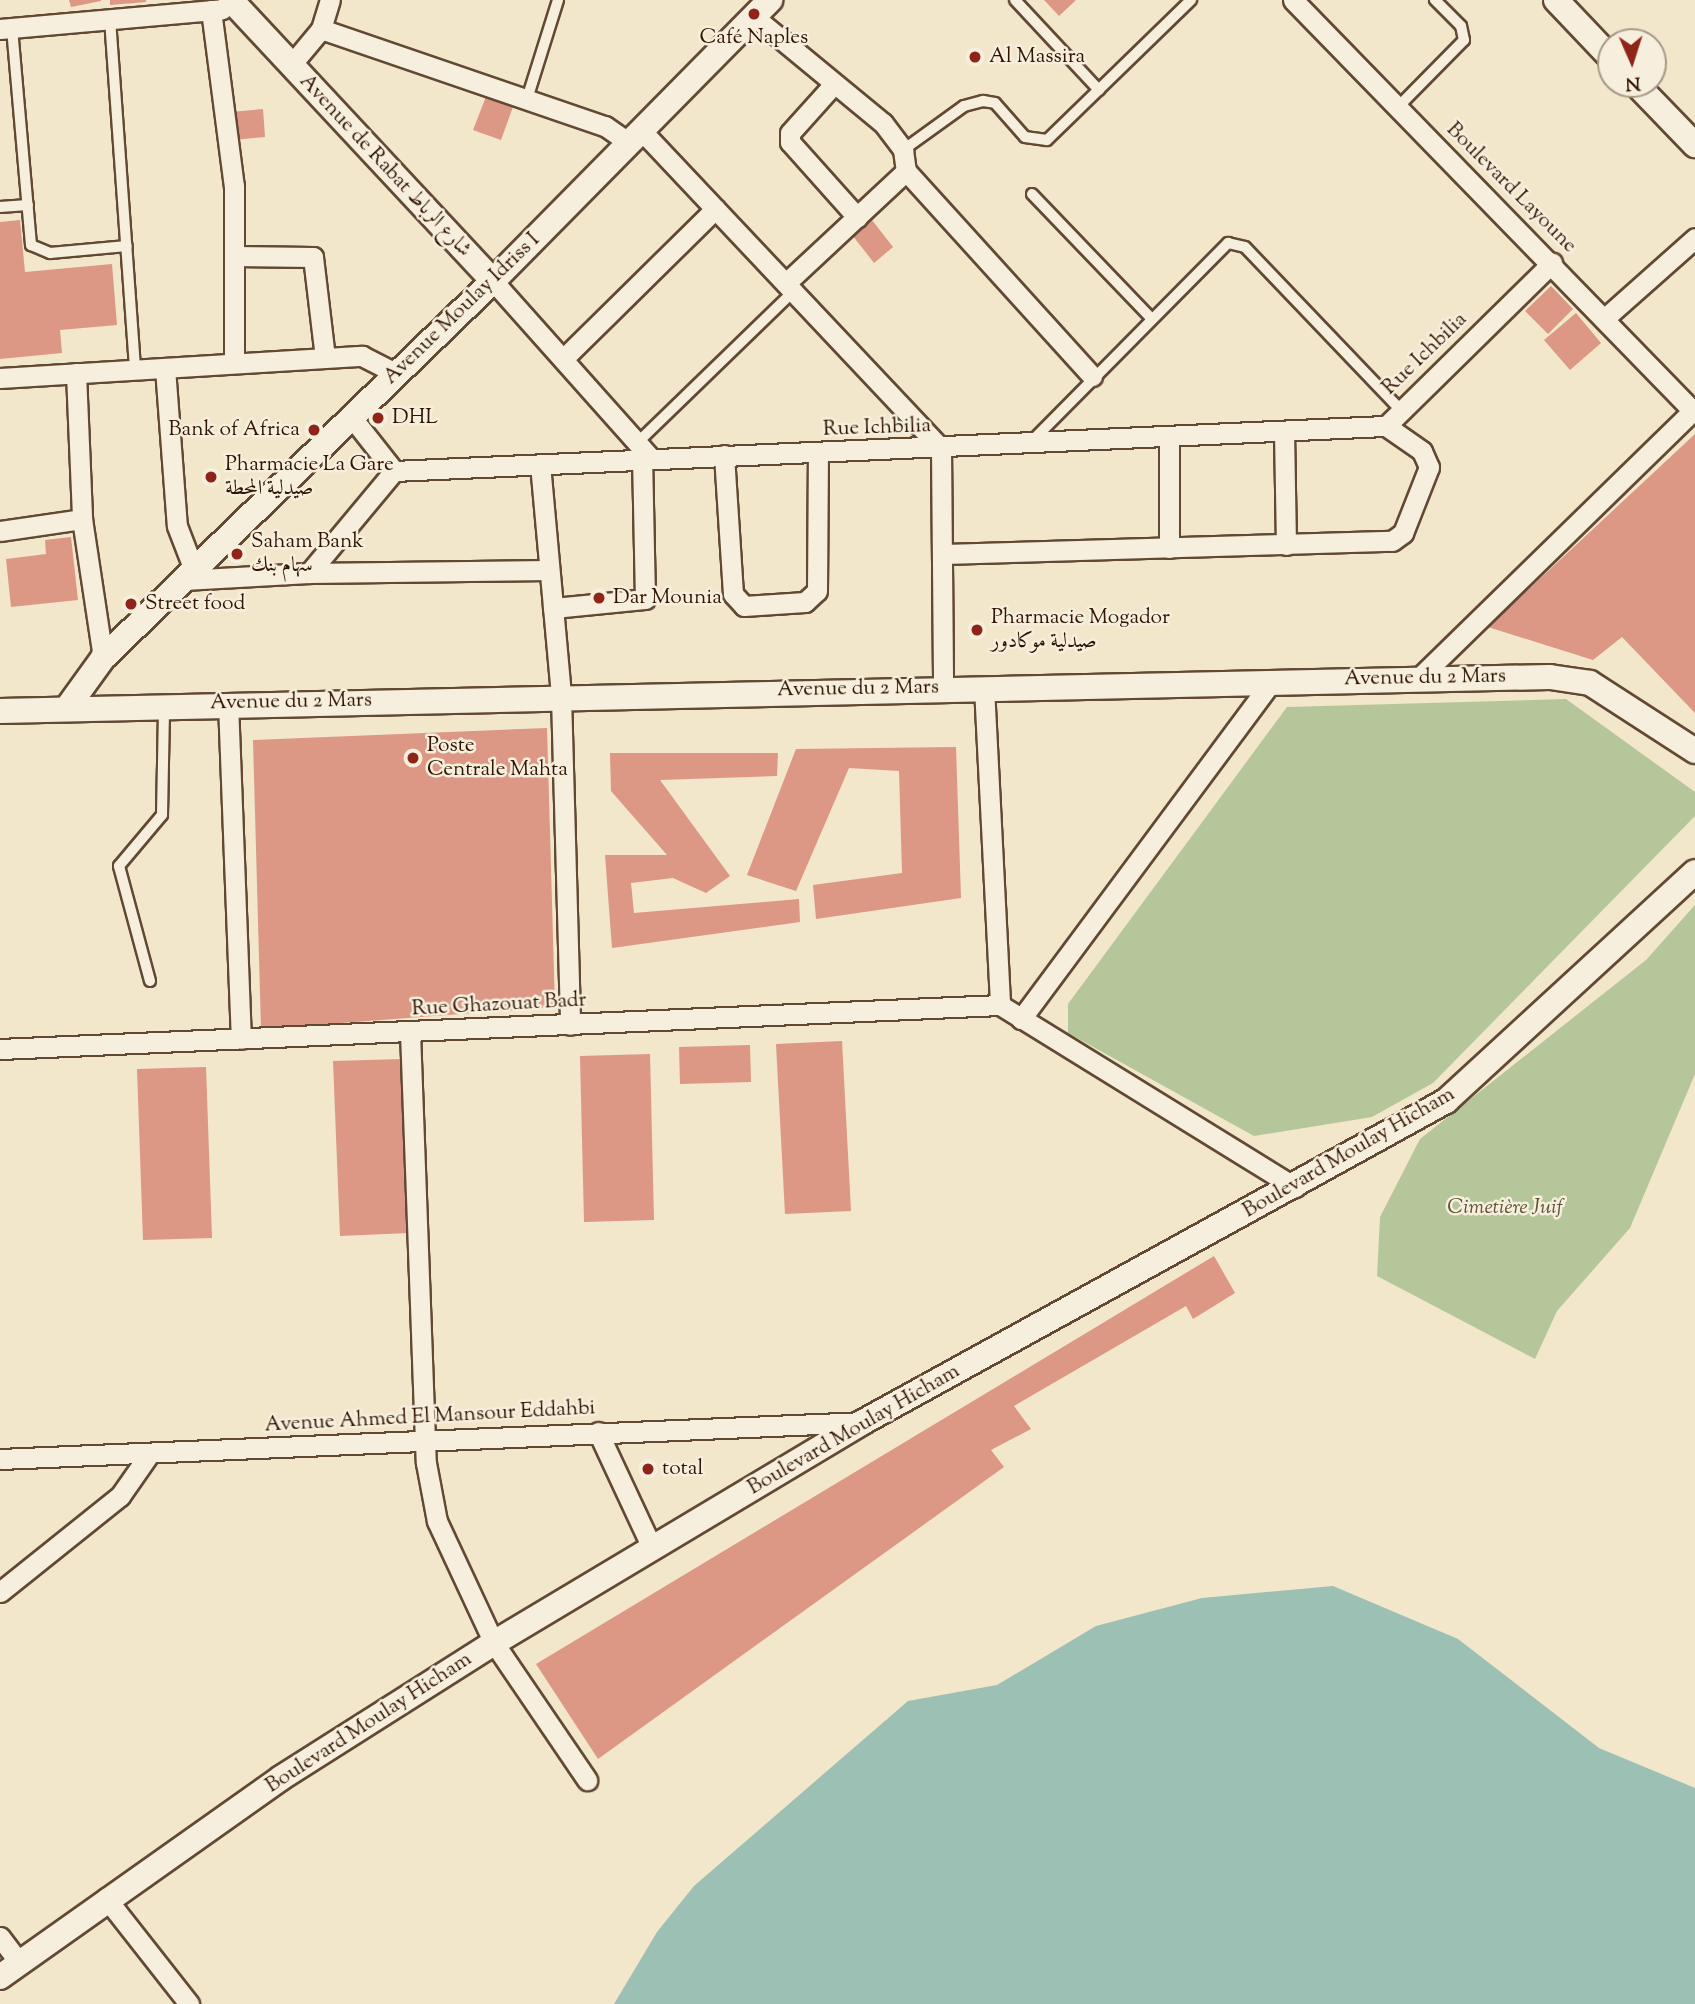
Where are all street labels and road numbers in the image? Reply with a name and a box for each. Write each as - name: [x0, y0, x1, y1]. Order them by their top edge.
- street label: Avenue de Rabat شارع الرباط: [294, 69, 476, 263]
- street label: Boulevard Layoune: [1441, 118, 1581, 258]
- street label: Avenue Moulay Idriss I: [379, 228, 545, 390]
- street label: Rue Ichbilia: [1377, 307, 1473, 401]
- street label: Rue Ichbilia: [823, 414, 931, 442]
- street label: Avenue du 2 Mars: [1344, 664, 1506, 692]
- street label: Avenue du 2 Mars: [777, 675, 939, 703]
- street label: Avenue du 2 Mars: [210, 688, 372, 716]
- street label: Rue Ghazouat Badr: [411, 988, 587, 1022]
- street label: Boulevard Moulay Hicham: [1239, 1082, 1459, 1224]
- street label: Boulevard Moulay Hicham: [744, 1359, 964, 1501]
- street label: Avenue Ahmed El Mansour Eddahbi: [264, 1396, 596, 1438]
- street label: Boulevard Moulay Hicham: [261, 1647, 477, 1799]

